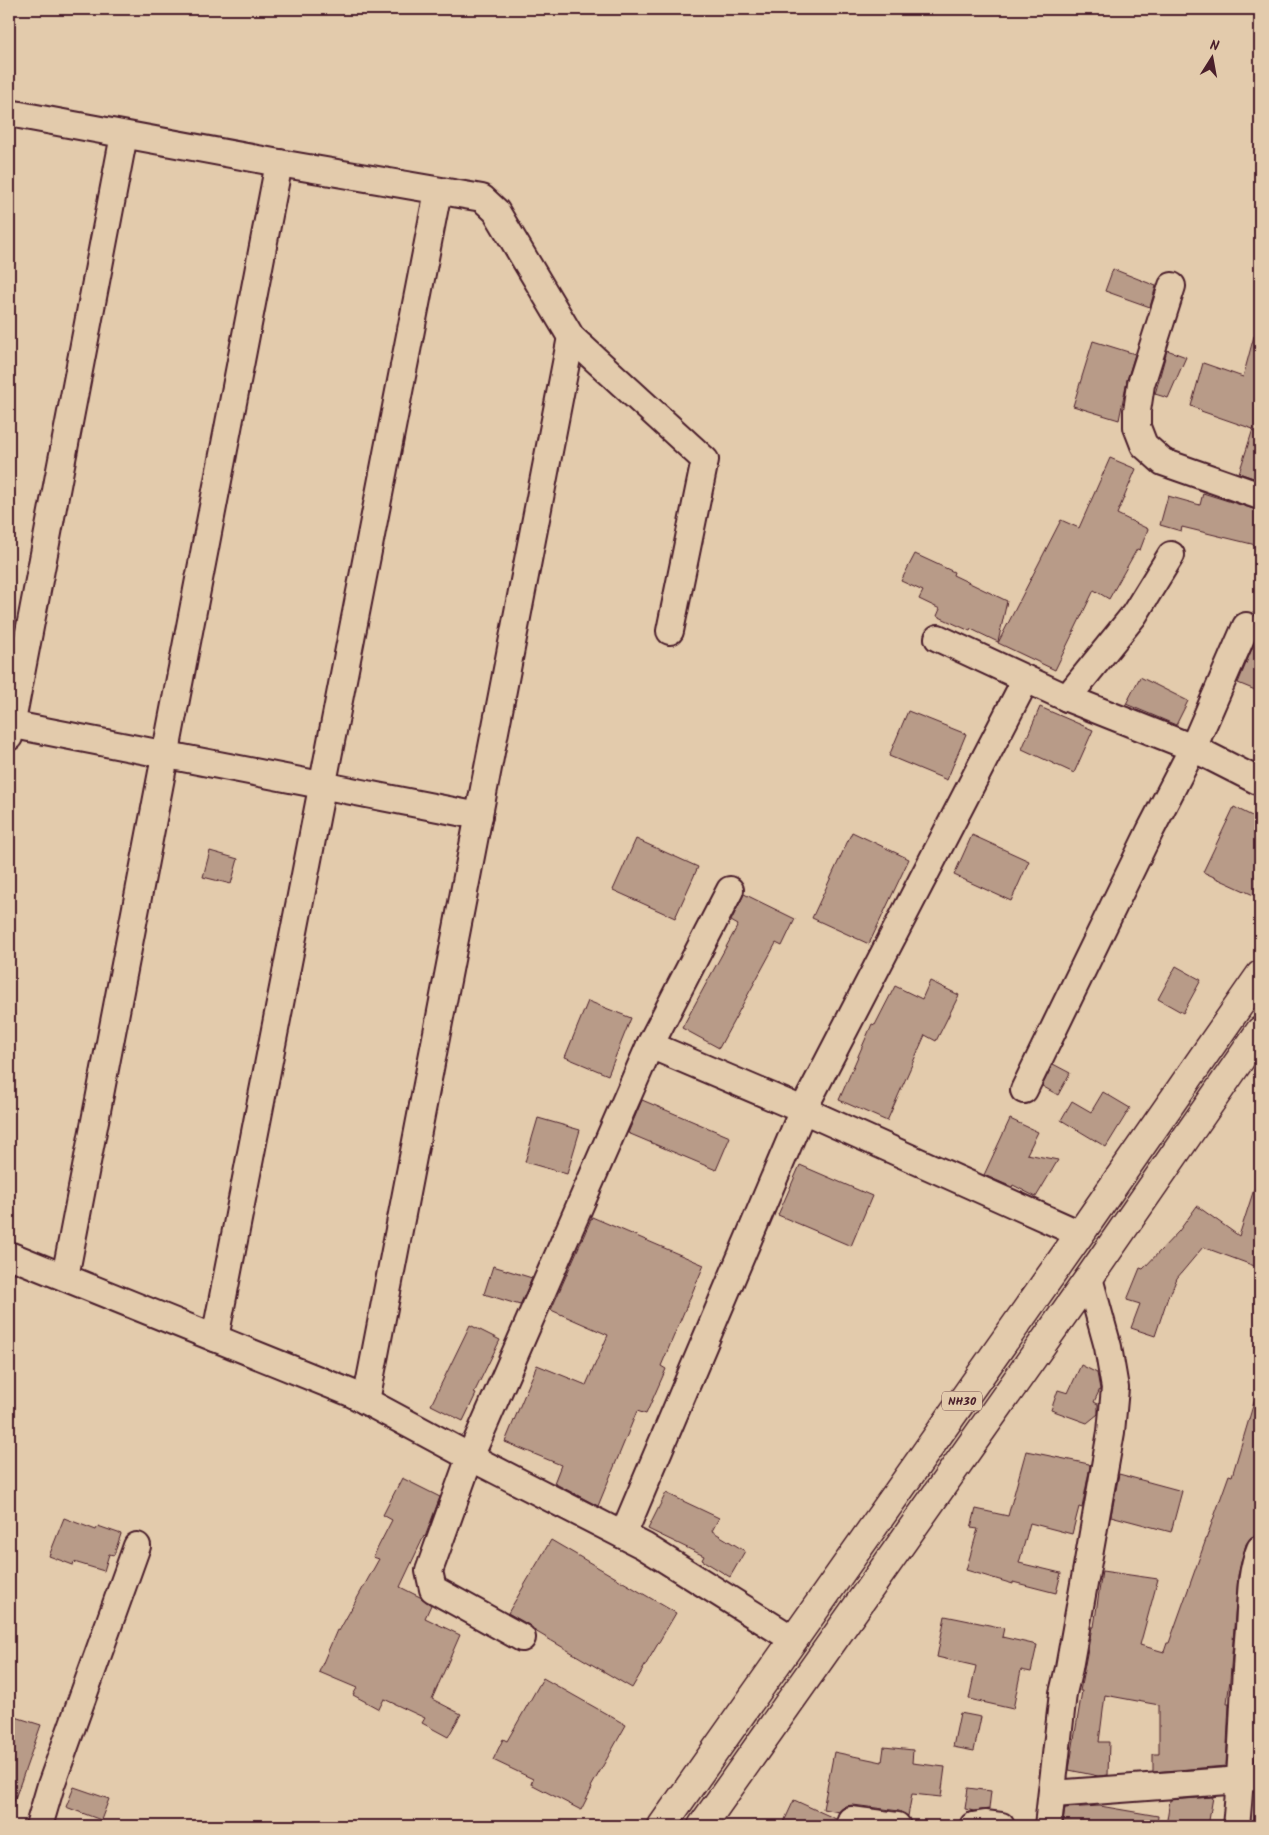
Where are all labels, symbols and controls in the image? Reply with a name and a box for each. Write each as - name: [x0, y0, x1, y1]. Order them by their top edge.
- north arrow: [1186, 32, 1236, 82]
- text: N: [1208, 35, 1221, 58]
- road number: NH30: [942, 1392, 982, 1410]

